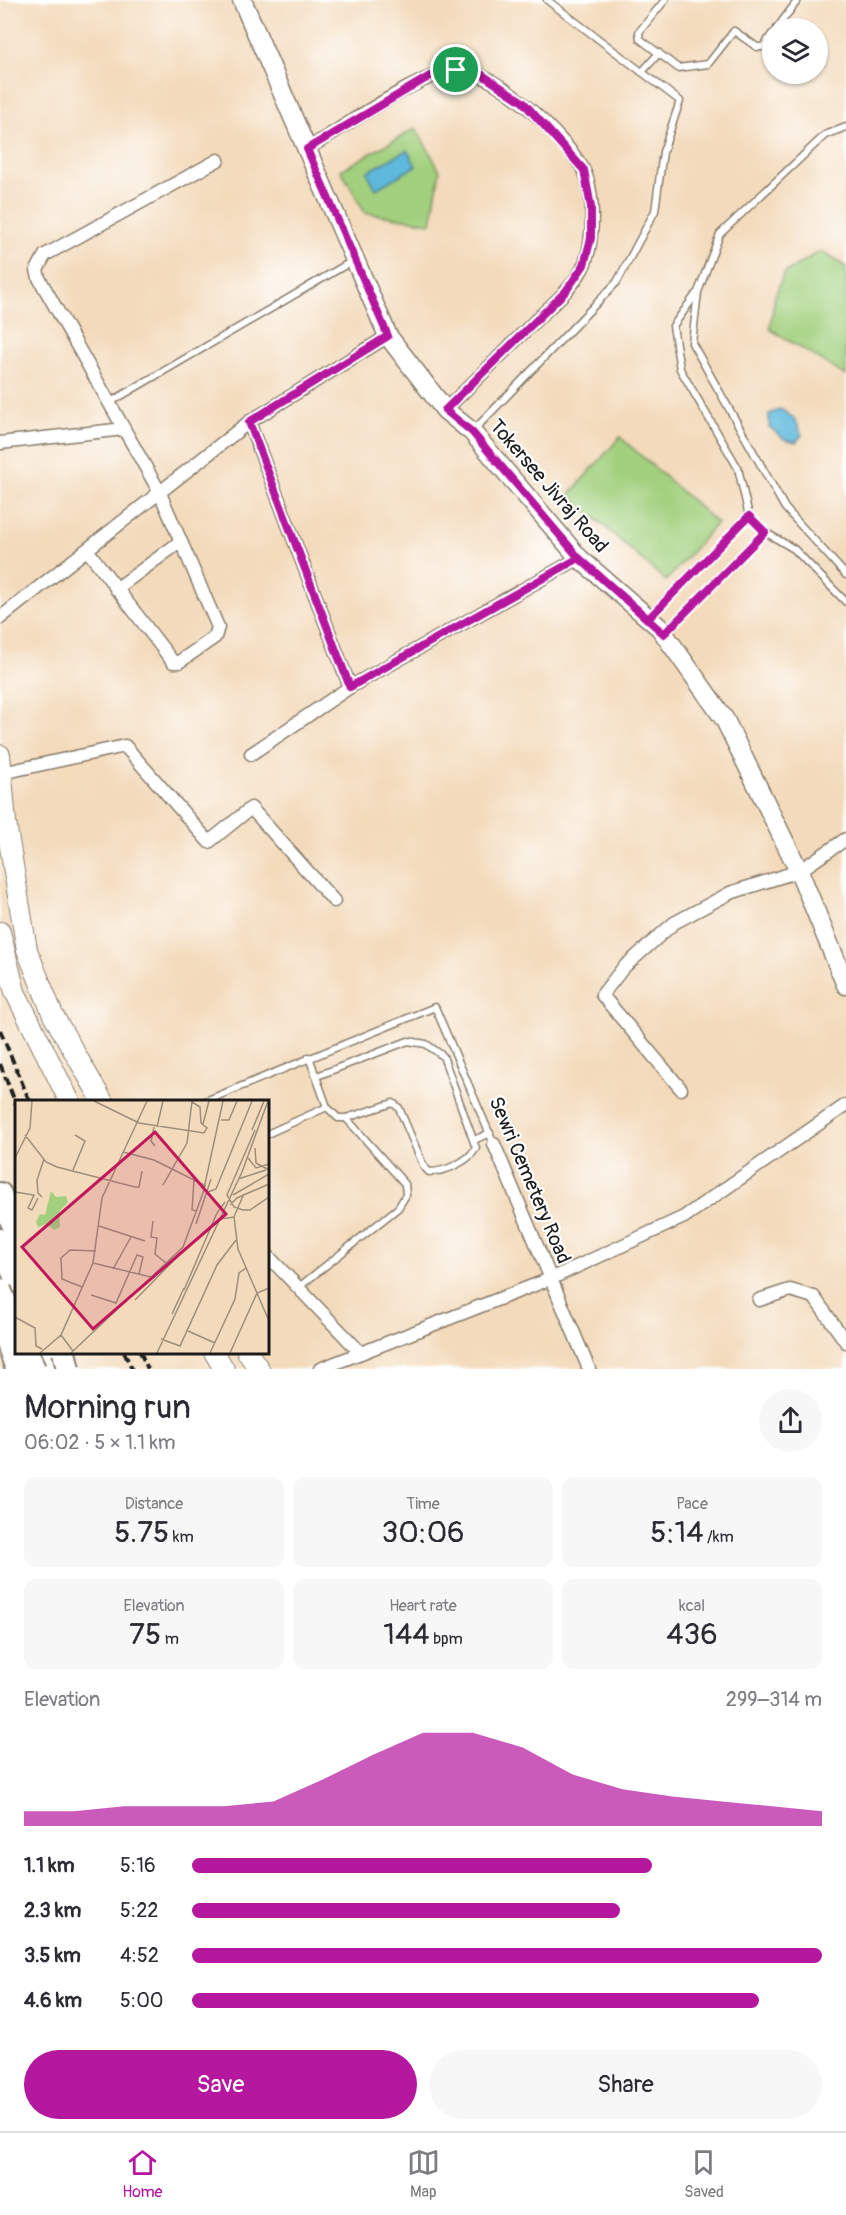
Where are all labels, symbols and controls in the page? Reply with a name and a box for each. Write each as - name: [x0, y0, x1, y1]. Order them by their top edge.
- map controls: [762, 18, 828, 84]
- button: layers: [762, 18, 828, 84]
- pin: [430, 44, 481, 95]
- icon: arrive: [439, 53, 472, 86]
- street label: Tokersee Jivraj Road: [484, 414, 614, 558]
- street label: Sewri Cemetery Road: [484, 1093, 576, 1267]
- inset map: [15, 1100, 268, 1354]
- text: Morning run: [24, 1387, 191, 1428]
- button: share: [759, 1389, 822, 1452]
- text: 06:02 · 5 × 1.1 km: [24, 1430, 176, 1455]
- text: Distance: [125, 1494, 183, 1514]
- text: Time: [406, 1494, 440, 1514]
- text: Pace: [676, 1494, 708, 1514]
- text: 5.75: [114, 1514, 169, 1551]
- text: 30:06: [381, 1514, 465, 1551]
- text: 5:14: [650, 1514, 704, 1551]
- text: km: [169, 1527, 194, 1547]
- text: /km: [704, 1527, 734, 1547]
- text: Elevation: [124, 1596, 184, 1616]
- text: Heart rate: [389, 1596, 457, 1616]
- text: kcal: [679, 1596, 705, 1616]
- text: 75: [129, 1616, 161, 1653]
- text: 144: [383, 1616, 430, 1653]
- text: 436: [666, 1616, 718, 1653]
- text: m: [161, 1629, 179, 1649]
- text: bpm: [430, 1629, 463, 1649]
- text: Elevation: [24, 1687, 100, 1712]
- text: 299–314 m: [726, 1687, 822, 1712]
- text: 1.1 km: [24, 1853, 74, 1878]
- text: 5:16: [120, 1853, 156, 1878]
- text: 2.3 km: [24, 1898, 81, 1923]
- text: 5:22: [120, 1898, 159, 1923]
- text: 3.5 km: [24, 1943, 81, 1968]
- text: 4:52: [120, 1943, 159, 1968]
- text: 4.6 km: [24, 1988, 82, 2013]
- text: 5:00: [120, 1988, 164, 2013]
- button: Save: [24, 2050, 417, 2119]
- button: Share: [429, 2050, 822, 2119]
- tab: Home: [122, 2146, 163, 2202]
- tab: Map: [407, 2146, 440, 2202]
- tab: Saved: [684, 2146, 724, 2202]

